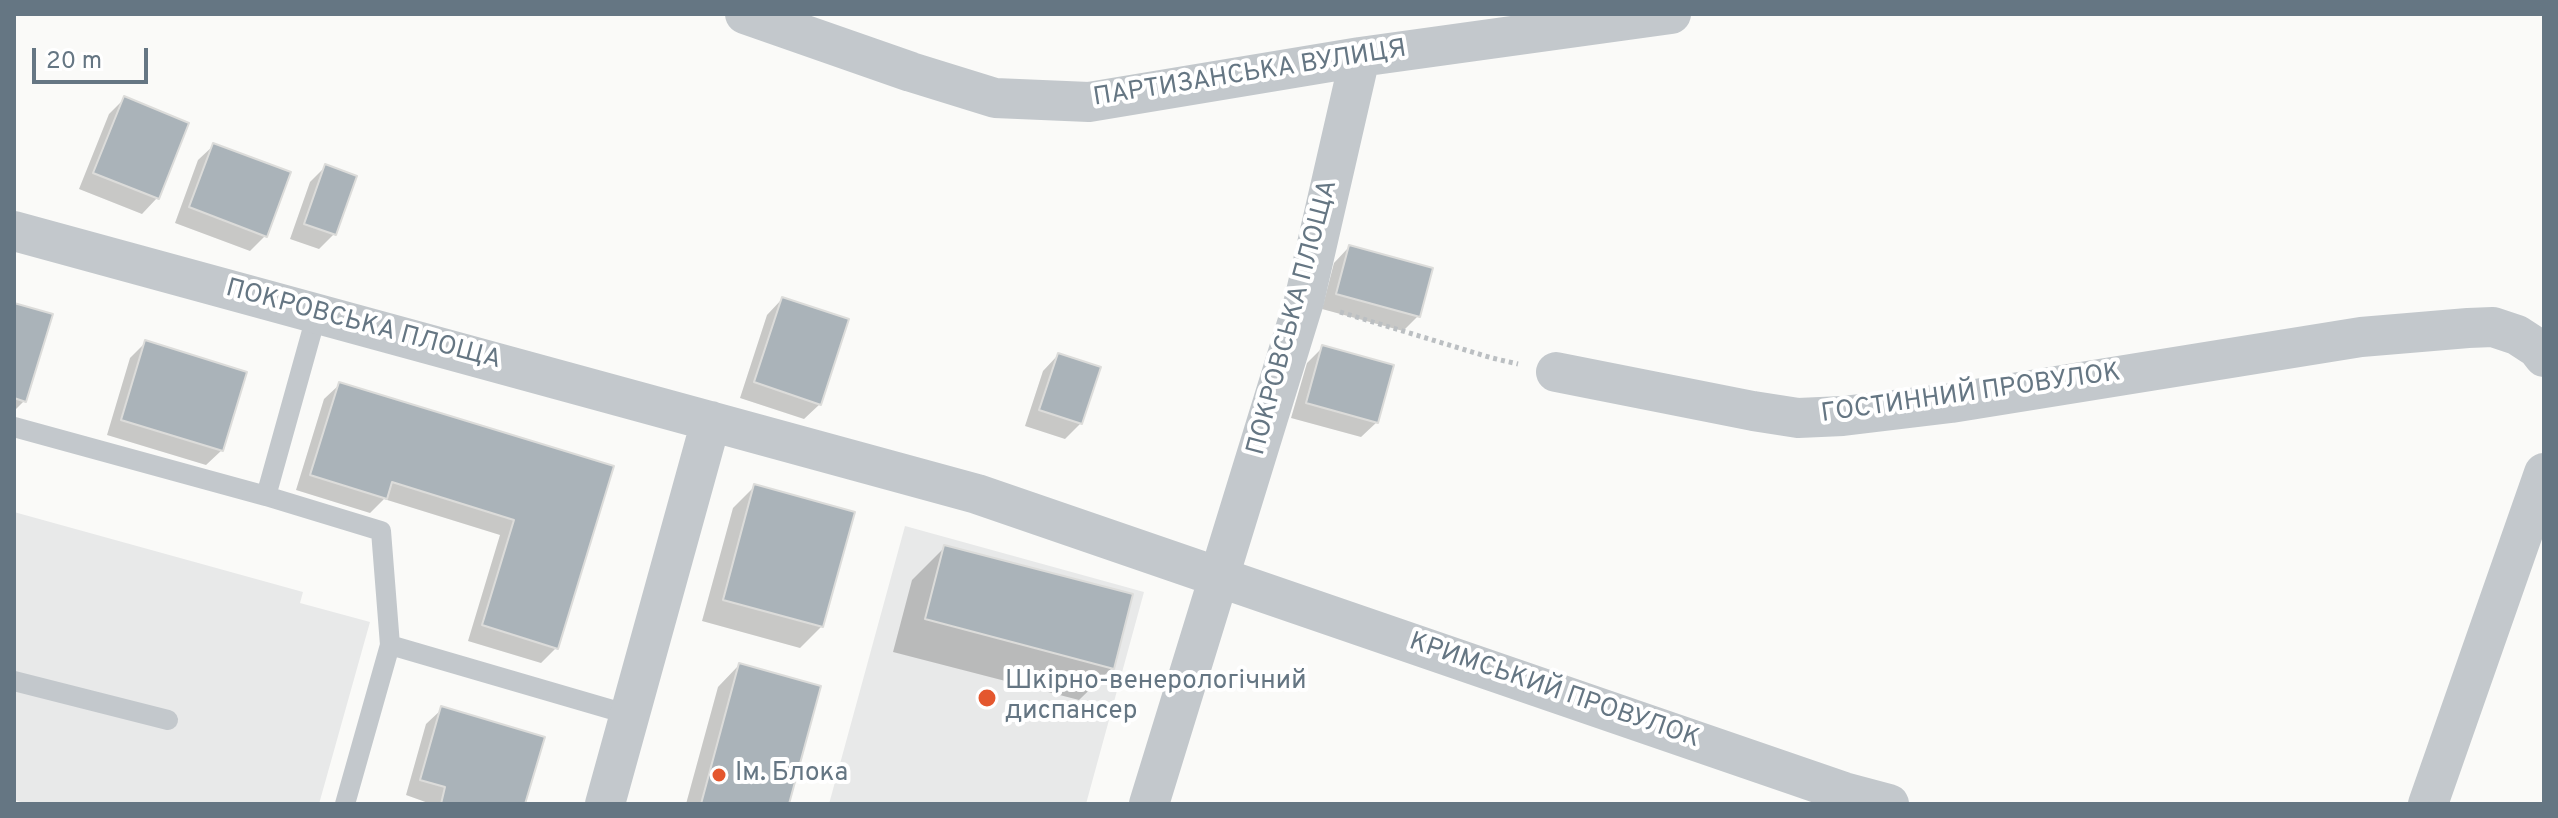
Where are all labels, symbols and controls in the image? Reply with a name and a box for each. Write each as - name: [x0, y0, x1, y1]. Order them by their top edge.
- scale bar: [36, 32, 152, 82]
- street label: ПАРТИЗАНСЬКА ВУЛИЦЯ: [1091, 35, 1409, 115]
- text: 20 m: [46, 47, 102, 77]
- street label: ПОКРОВСЬКА ПЛОЩА: [1242, 177, 1346, 459]
- street label: ПОКРОВСЬКА ПЛОЩА: [222, 274, 504, 378]
- street label: ГОСТИННИЙ ПРОВУЛОК: [1819, 359, 2123, 431]
- street label: КРИМСЬКИЙ ПРОВУЛОК: [1405, 628, 1703, 756]
- place label: Шкірно-венерологічний диспансер: [1005, 667, 1306, 728]
- marker: Шкірно-венерологічний диспансер: [976, 687, 998, 709]
- place label: Ім. Блока: [735, 759, 848, 791]
- marker: Ім. Блока: [710, 766, 728, 784]

